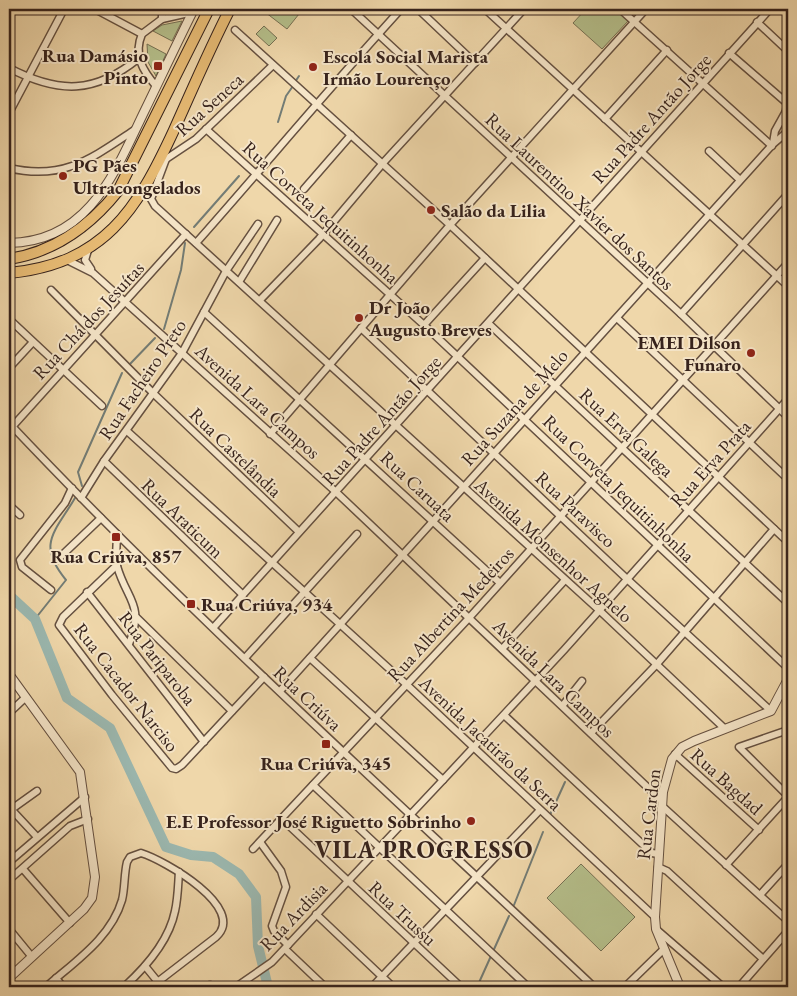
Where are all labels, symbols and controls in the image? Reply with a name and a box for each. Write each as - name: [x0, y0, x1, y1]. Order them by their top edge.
- place label: Rua Damásio Pinto: [42, 43, 148, 90]
- place label: Escola Social Marista Irmão Lourenço: [323, 44, 489, 91]
- street label: Rua Padre Antão Jorge: [586, 48, 717, 189]
- marker: Rua Damásio Pinto: [152, 60, 164, 72]
- marker: Escola Social Marista Irmão Lourenço: [307, 61, 319, 73]
- street label: Rua Seneca: [170, 67, 249, 142]
- street label: Rua Laurentino Xavier dos Santos: [480, 107, 679, 296]
- street label: Rua Corveta Jequitinhonha: [237, 135, 405, 290]
- place label: PG Pães Ultracongelados: [73, 153, 201, 200]
- marker: PG Pães Ultracongelados: [57, 170, 69, 182]
- place label: Salão da Lilia: [441, 198, 547, 223]
- marker: Salão da Lilia: [425, 204, 437, 216]
- street label: Rua Chá dos Jesuítas: [27, 256, 150, 385]
- place label: Dr João Augusto Breves: [368, 295, 492, 342]
- marker: Dr João Augusto Breves: [353, 312, 365, 324]
- street label: Rua Facheiro Preto: [93, 314, 192, 444]
- place label: EMEI Dilson Funaro: [638, 330, 741, 377]
- street label: Avenida Lara Campos: [189, 338, 326, 464]
- street label: Rua Suzana de Melo: [455, 344, 573, 471]
- marker: EMEI Dilson Funaro: [745, 347, 757, 359]
- street label: Rua Padre Antão Jorge: [316, 350, 447, 491]
- street label: Rua Erva Galega: [574, 382, 680, 483]
- street label: Rua Castelândia: [184, 402, 288, 503]
- street label: Rua Corveta Jequitinhonha: [537, 409, 700, 568]
- street label: Rua Erva Prata: [664, 414, 757, 512]
- street label: Rua Caruata: [375, 445, 461, 528]
- street label: Rua Paravisco: [530, 466, 621, 553]
- street label: Avenida Monsenhor Agnelo: [469, 472, 638, 628]
- street label: Rua Araticum: [136, 473, 229, 564]
- marker: Rua Criúva, 857: [110, 531, 122, 543]
- street label: Rua Albertina Medeiros: [381, 542, 519, 687]
- place label: Rua Criúva, 857: [50, 544, 183, 569]
- place label: Rua Criúva, 934: [201, 592, 333, 617]
- marker: Rua Criúva, 934: [185, 598, 197, 610]
- street label: Rua Pariparoba: [113, 606, 202, 711]
- street label: Avenida Lara Campos: [487, 613, 620, 743]
- street label: Rua Cacador Narciso: [68, 618, 185, 757]
- street label: Rua Criúva: [268, 660, 348, 737]
- street label: Avenida Jacatirão da Serra: [413, 670, 568, 817]
- marker: Rua Criúva, 345: [320, 738, 332, 750]
- street label: Rua Bagdad: [685, 742, 768, 821]
- place label: Rua Criúva, 345: [260, 751, 392, 776]
- street label: Rua Cardon: [631, 767, 666, 861]
- place label: E.E Professor José Riguetto Sobrinho: [166, 809, 461, 834]
- marker: E.E Professor José Riguetto Sobrinho: [465, 815, 477, 827]
- district label: VILA PROGRESSO: [315, 834, 533, 865]
- street label: Rua Trussu: [363, 875, 442, 951]
- street label: Rua Ardisia: [254, 876, 333, 956]

